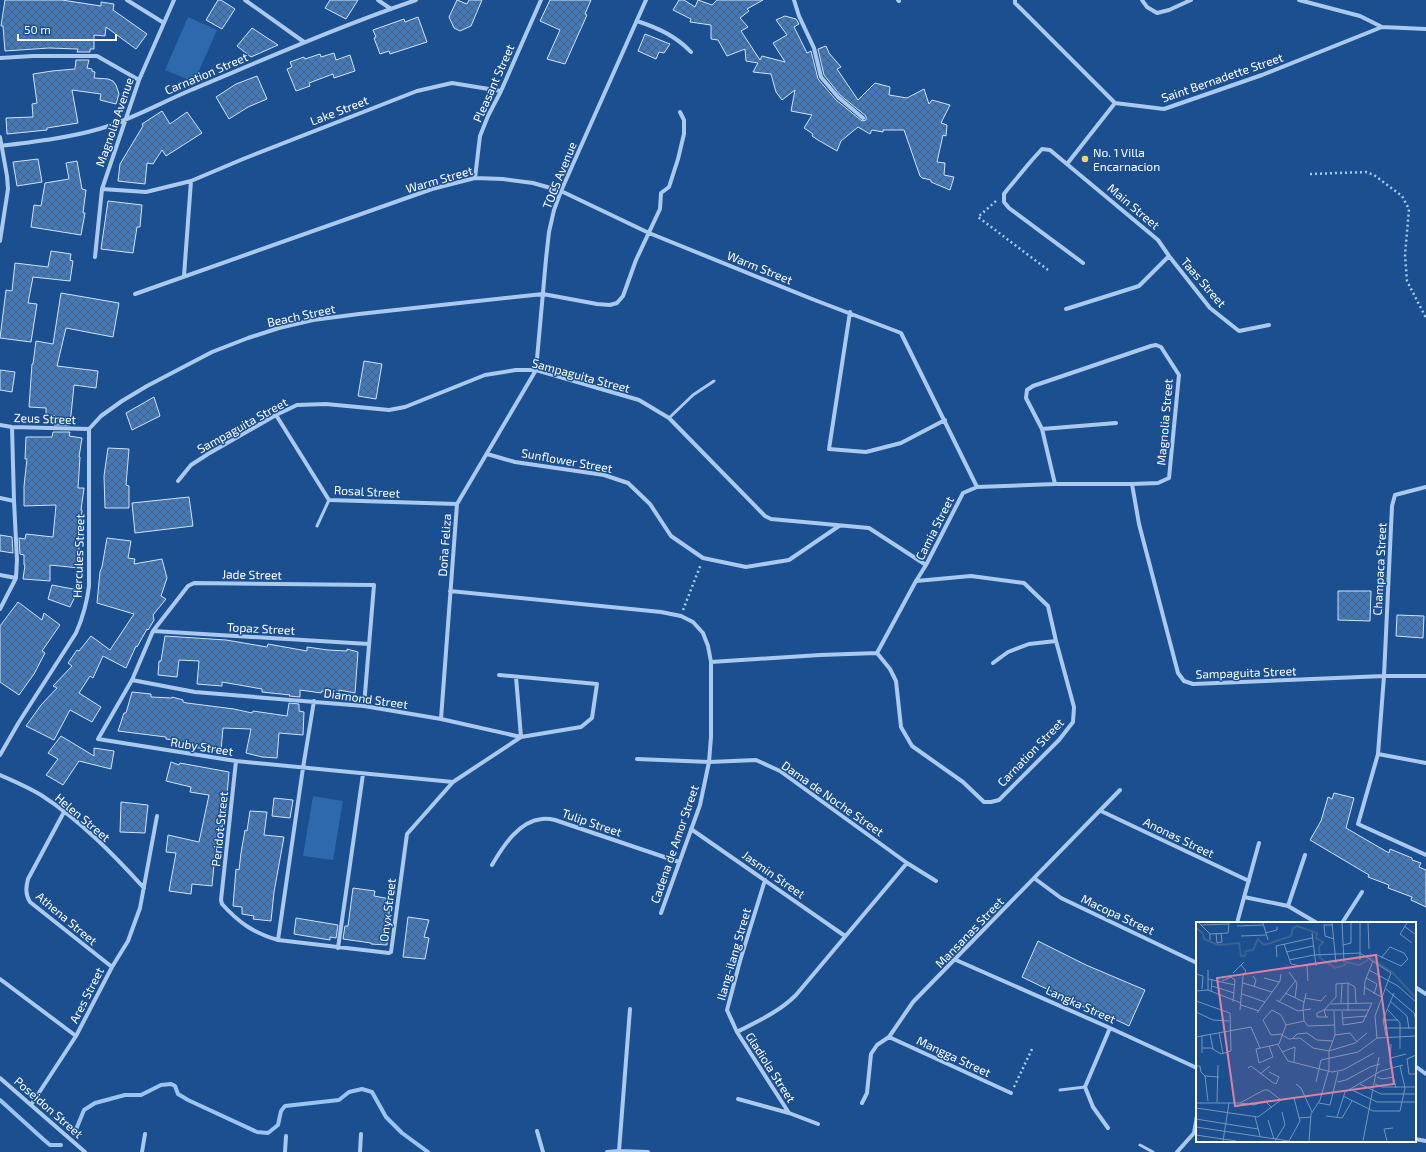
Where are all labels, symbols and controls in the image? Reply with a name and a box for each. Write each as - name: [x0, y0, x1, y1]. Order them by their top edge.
- scale bar: [18, 16, 116, 42]
- text: 50 m: [24, 22, 51, 36]
- street label: Pleasant Street: [470, 41, 517, 124]
- street label: Carnation Street: [162, 49, 250, 97]
- street label: Saint Bernadette Street: [1159, 49, 1285, 104]
- street label: Magnolia Avenue: [92, 76, 136, 168]
- street label: Lake Street: [308, 92, 370, 127]
- street label: TOCS Avenue: [539, 139, 579, 211]
- place label: No. 1 Villa Encarnacion: [1093, 145, 1160, 173]
- marker: No. 1 Villa Encarnacion: [1080, 154, 1090, 164]
- street label: Warm Street: [404, 163, 475, 195]
- street label: Main Street: [1105, 180, 1163, 232]
- street label: Warm Street: [725, 248, 795, 287]
- street label: Taas Street: [1179, 254, 1230, 310]
- street label: Beach Street: [266, 301, 337, 329]
- street label: Sampaguita Street: [530, 355, 632, 395]
- street label: Magnolia Street: [1153, 378, 1175, 466]
- street label: Sampaguita Street: [194, 394, 290, 456]
- street label: Zeus Street: [14, 410, 77, 426]
- street label: Sunflower Street: [520, 445, 614, 475]
- street label: Rosal Street: [334, 482, 401, 500]
- street label: Camia Street: [912, 493, 956, 562]
- street label: Hercules Street: [70, 513, 86, 598]
- street label: Doña Feliza: [435, 513, 453, 577]
- street label: Champaca Street: [1370, 522, 1388, 616]
- street label: Jade Street: [222, 566, 283, 582]
- street label: Topaz Street: [227, 619, 296, 637]
- street label: Sampaguita Street: [1195, 663, 1297, 681]
- street label: Diamond Street: [323, 685, 409, 711]
- street label: Carnation Street: [994, 715, 1066, 789]
- street label: Ruby Street: [170, 734, 235, 758]
- street label: Dama de Noche Street: [779, 758, 887, 839]
- street label: Cadena de Amor Street: [647, 783, 701, 905]
- street label: Helen Street: [53, 790, 114, 844]
- street label: Peridot Street: [208, 790, 230, 867]
- street label: Tulip Street: [560, 805, 624, 839]
- street label: Anonas Street: [1141, 814, 1217, 860]
- street label: Jasmin Street: [740, 847, 808, 901]
- street label: Onyx Street: [376, 877, 398, 942]
- street label: Athena Street: [34, 889, 101, 948]
- street label: Macopa Street: [1079, 891, 1157, 937]
- street label: Mansanas Street: [932, 894, 1006, 970]
- street label: Ilang-ilang Street: [713, 906, 753, 1002]
- inset map: [1196, 922, 1416, 1142]
- street label: Ares Street: [66, 964, 106, 1025]
- street label: Langka Street: [1044, 982, 1119, 1026]
- street label: Gladiola Street: [743, 1029, 799, 1105]
- street label: Mangga Street: [915, 1033, 994, 1079]
- street label: Poseidon Street: [12, 1073, 86, 1141]

